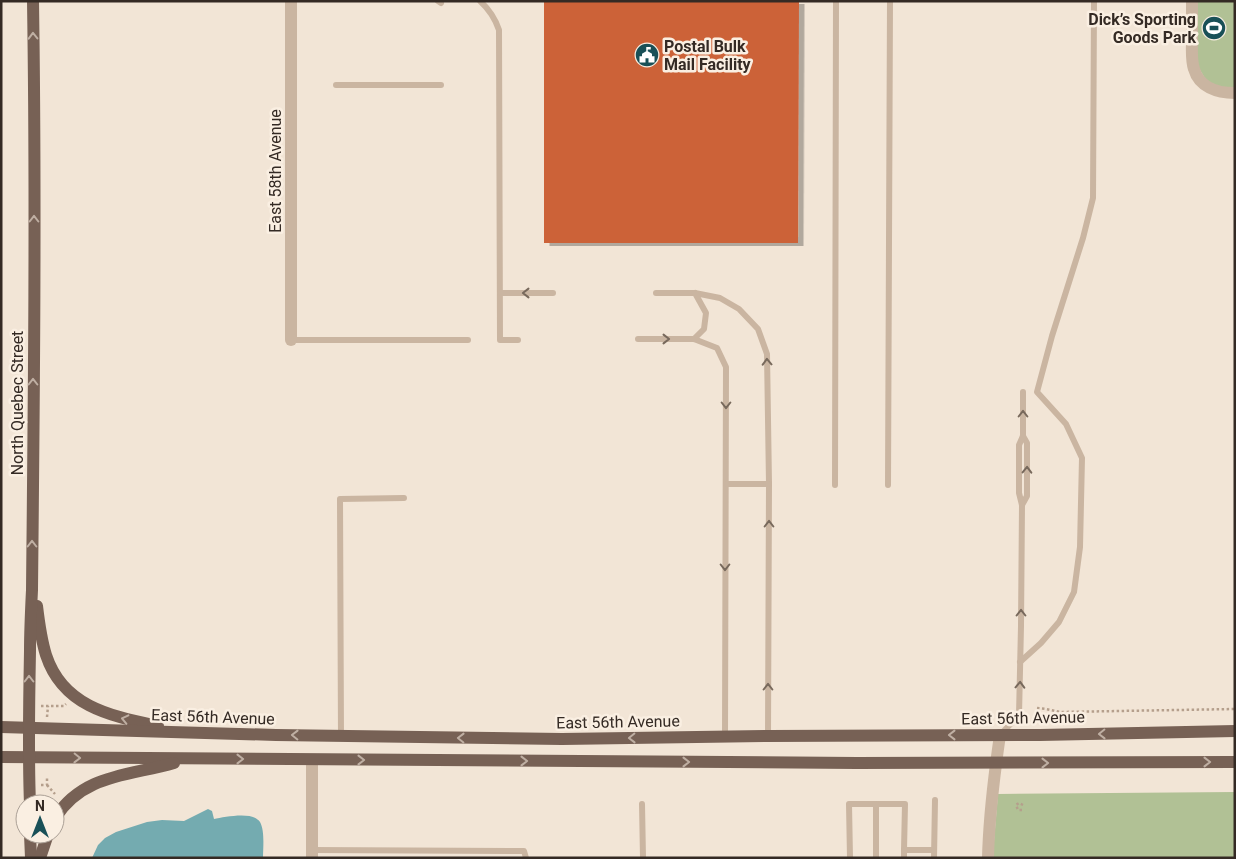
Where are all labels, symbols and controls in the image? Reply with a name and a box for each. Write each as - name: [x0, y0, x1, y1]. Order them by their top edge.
- place label: Dick’s Sporting Goods Park: [1088, 10, 1196, 47]
- sports icon: Dick’s Sporting Goods Park: [1201, 15, 1227, 41]
- one-way arrow: [28, 32, 38, 40]
- place label: Postal Bulk Mail Facility: [664, 37, 752, 74]
- public building icon: Postal Bulk Mail Facility: [634, 42, 660, 68]
- street label: East 58th Avenue: [266, 109, 285, 233]
- one-way arrow: [28, 215, 39, 223]
- one-way arrow: [522, 288, 530, 298]
- street label: North Quebec Street: [8, 331, 27, 475]
- one-way arrow: [662, 334, 670, 344]
- one-way arrow: [762, 358, 772, 366]
- one-way arrow: [28, 378, 38, 386]
- one-way arrow: [721, 402, 731, 409]
- one-way arrow: [1018, 409, 1028, 417]
- one-way arrow: [1022, 466, 1032, 474]
- one-way arrow: [764, 520, 774, 528]
- one-way arrow: [27, 540, 37, 548]
- one-way arrow: [720, 564, 730, 572]
- one-way arrow: [1016, 609, 1026, 616]
- one-way arrow: [24, 675, 35, 683]
- one-way arrow: [1015, 680, 1025, 688]
- one-way arrow: [763, 683, 773, 690]
- street label: East 56th Avenue: [151, 705, 275, 729]
- street label: East 56th Avenue: [961, 707, 1085, 729]
- street label: East 56th Avenue: [556, 711, 680, 733]
- one-way arrow: [120, 714, 129, 725]
- one-way arrow: [1097, 729, 1105, 739]
- one-way arrow: [291, 730, 298, 740]
- one-way arrow: [947, 730, 955, 740]
- one-way arrow: [457, 732, 465, 743]
- one-way arrow: [627, 733, 635, 743]
- one-way arrow: [74, 753, 81, 763]
- one-way arrow: [236, 754, 244, 764]
- one-way arrow: [358, 755, 365, 765]
- one-way arrow: [520, 756, 528, 766]
- one-way arrow: [682, 757, 690, 767]
- one-way arrow: [1204, 757, 1212, 767]
- one-way arrow: [1042, 758, 1049, 768]
- north arrow: [15, 794, 65, 844]
- text: N: [35, 798, 45, 814]

